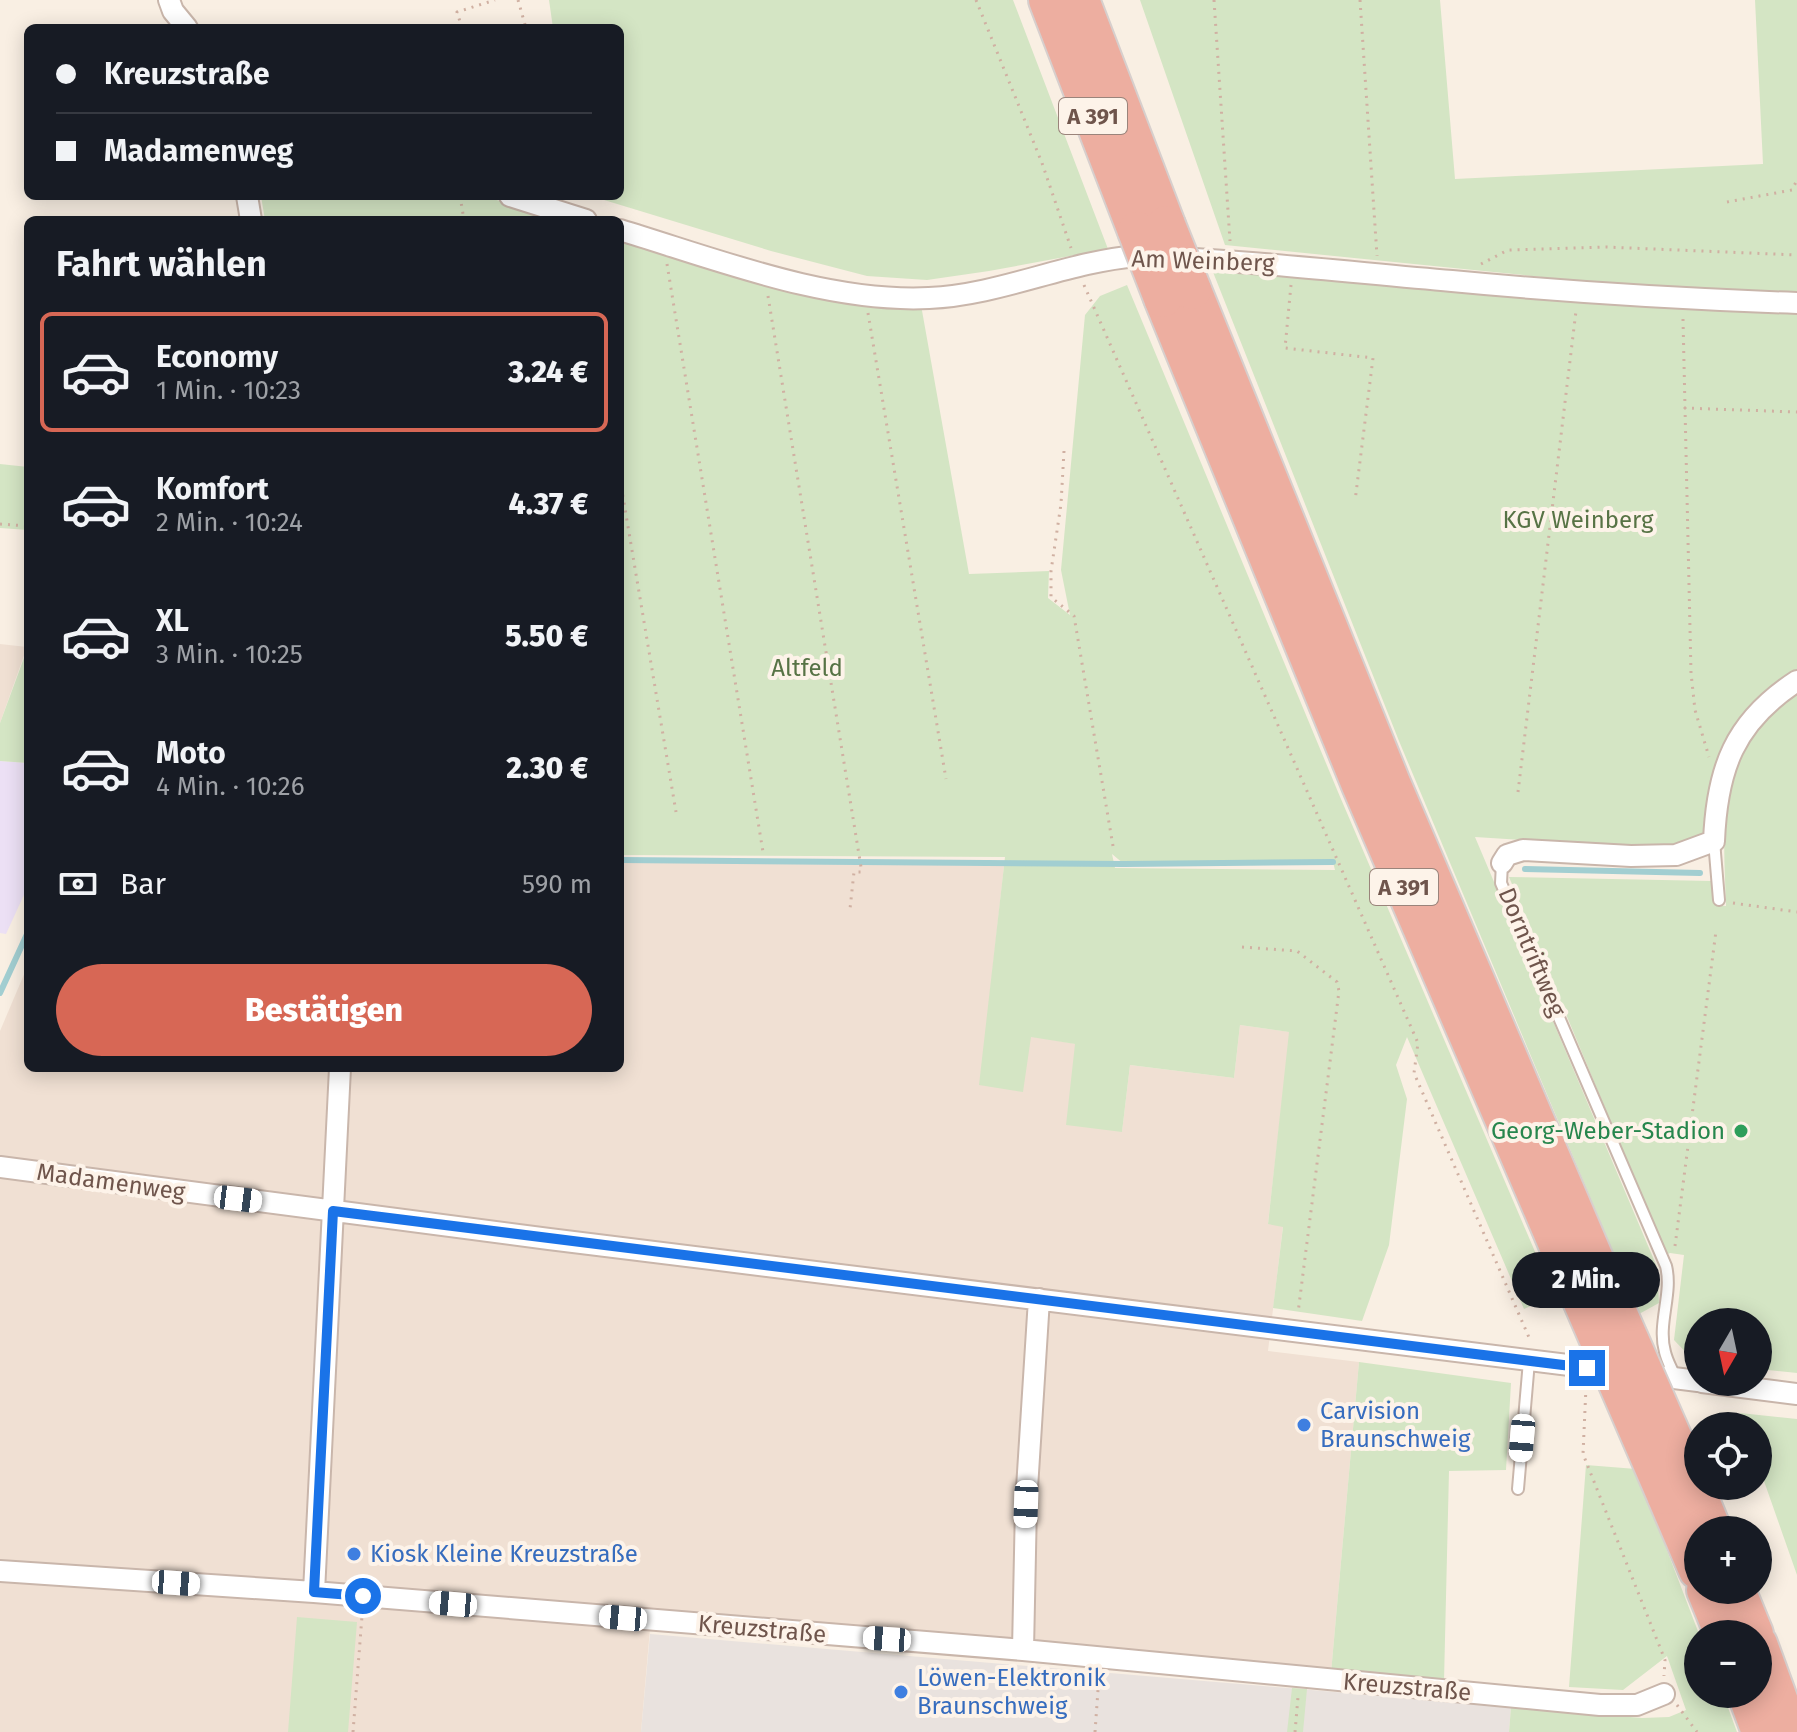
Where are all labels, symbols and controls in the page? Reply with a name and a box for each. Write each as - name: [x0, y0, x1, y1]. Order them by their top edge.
- text: Kreuzstraße: [104, 56, 270, 92]
- road number: A 391: [1059, 98, 1127, 134]
- text: Madamenweg: [104, 133, 293, 169]
- text: Fahrt wählen: [56, 242, 267, 286]
- street label: Am Weinberg: [1131, 245, 1275, 278]
- icon: car: [60, 336, 132, 408]
- text: Economy: [156, 339, 278, 375]
- text: 3.24 €: [508, 354, 588, 390]
- text: 1 Min. · 10:23: [156, 375, 301, 406]
- icon: car: [60, 468, 132, 540]
- text: Komfort: [156, 471, 269, 507]
- text: 4.37 €: [508, 486, 588, 522]
- park label: KGV Weinberg: [1503, 506, 1654, 534]
- text: 2 Min. · 10:24: [156, 507, 303, 538]
- icon: car: [60, 600, 132, 672]
- text: XL: [156, 603, 189, 639]
- text: 5.50 €: [505, 618, 588, 654]
- text: 3 Min. · 10:25: [156, 639, 303, 670]
- park label: Altfeld: [771, 654, 843, 682]
- icon: car: [60, 732, 132, 804]
- text: Moto: [156, 735, 226, 771]
- text: 2.30 €: [506, 750, 588, 786]
- text: 4 Min. · 10:26: [156, 771, 305, 802]
- icon: cash: [56, 862, 100, 906]
- text: Bar: [120, 866, 166, 902]
- text: 590 m: [522, 869, 592, 900]
- road number: A 391: [1370, 869, 1438, 905]
- street label: Dorntriftweg: [1492, 883, 1572, 1021]
- button: Bestätigen: [56, 964, 592, 1056]
- place label: Georg-Weber-Stadion: [1491, 1117, 1725, 1145]
- marker: Georg-Weber-Stadion: [1732, 1122, 1750, 1140]
- street label: Madamenweg: [35, 1158, 188, 1206]
- car: [213, 1184, 263, 1214]
- callout: 2 Min.: [1513, 1252, 1661, 1308]
- text: 2 Min.: [1552, 1264, 1620, 1295]
- north arrow: [1684, 1308, 1772, 1396]
- map controls: [1684, 1308, 1772, 1708]
- route end: [1569, 1350, 1605, 1386]
- place label: Carvision Braunschweig: [1320, 1397, 1471, 1453]
- button: locate: [1684, 1412, 1772, 1500]
- car: [1508, 1413, 1536, 1463]
- marker: Carvision Braunschweig: [1295, 1416, 1313, 1434]
- car: [1013, 1480, 1039, 1528]
- button: +: [1684, 1516, 1772, 1604]
- place label: Kiosk Kleine Kreuzstraße: [370, 1540, 638, 1568]
- marker: Kiosk Kleine Kreuzstraße: [345, 1545, 363, 1563]
- car: [151, 1569, 201, 1597]
- route start: [345, 1578, 381, 1614]
- car: [428, 1590, 478, 1618]
- car: [598, 1604, 648, 1632]
- street label: Kreuzstraße: [697, 1609, 827, 1649]
- button: −: [1684, 1620, 1772, 1708]
- car: [862, 1625, 912, 1653]
- place label: Löwen-Elektronik Braunschweig: [917, 1664, 1106, 1720]
- street label: Kreuzstraße: [1342, 1667, 1472, 1707]
- marker: Löwen-Elektronik Braunschweig: [892, 1683, 910, 1701]

